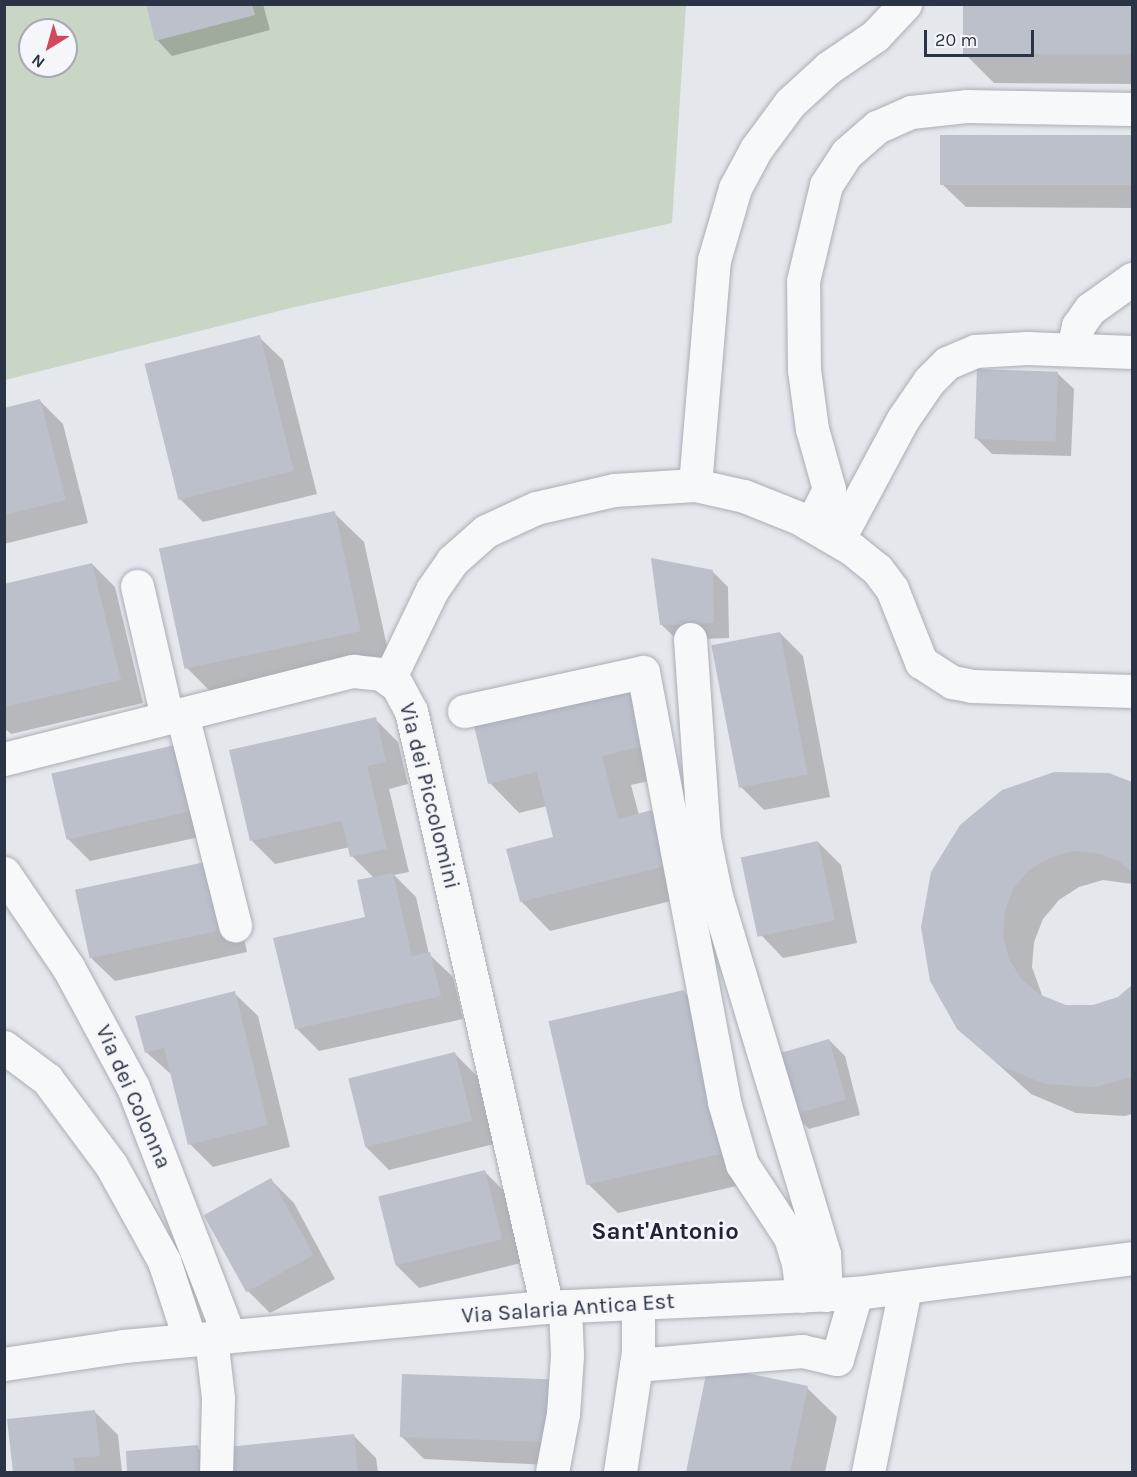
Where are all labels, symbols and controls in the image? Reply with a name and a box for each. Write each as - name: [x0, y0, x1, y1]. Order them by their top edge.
- north arrow: [18, 18, 78, 78]
- scale bar: [927, 18, 1036, 56]
- text: 20 m: [935, 29, 977, 51]
- text: N: [28, 50, 48, 72]
- street label: Via dei Piccolomini: [393, 700, 465, 892]
- street label: Via dei Colonna: [89, 1021, 177, 1173]
- district label: Sant'Antonio: [591, 1218, 739, 1246]
- street label: Via Salaria Antica Est: [461, 1288, 675, 1330]

